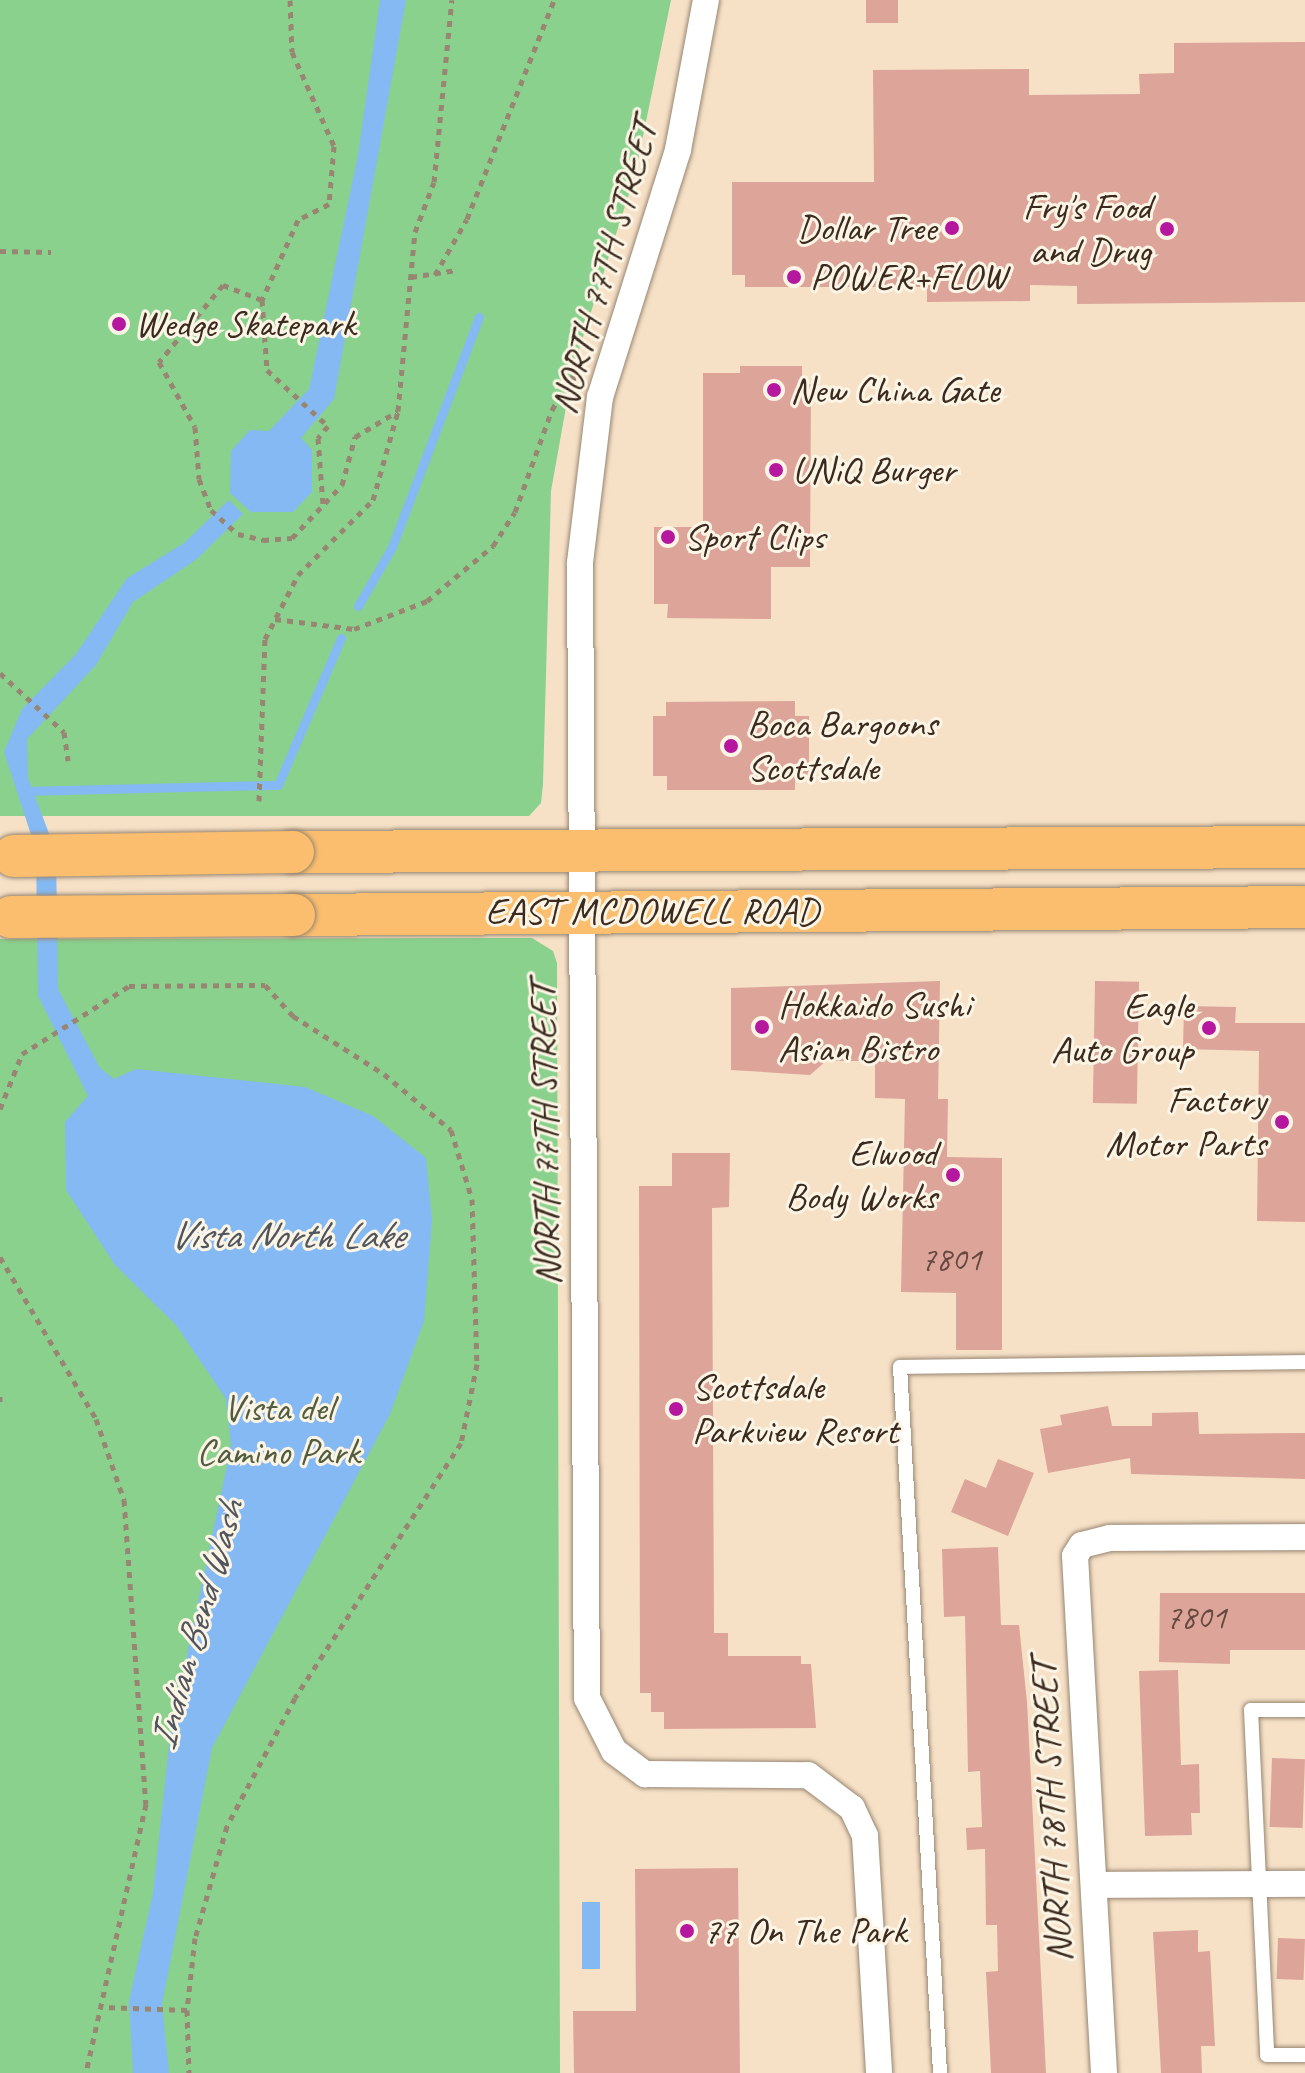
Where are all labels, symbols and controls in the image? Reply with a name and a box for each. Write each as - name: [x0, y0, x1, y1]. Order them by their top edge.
- street label: NORTH 77TH STREET: [540, 115, 668, 419]
- place label: Fry's Food and Drug: [1023, 184, 1151, 274]
- place label: Dollar Tree: [797, 205, 936, 251]
- marker: Dollar Tree: [943, 219, 961, 237]
- marker: Fry's Food and Drug: [1158, 220, 1176, 238]
- place label: POWER+FLOW: [810, 254, 1007, 300]
- marker: POWER+FLOW: [785, 268, 803, 286]
- place label: Wedge Skatepark: [135, 301, 357, 347]
- marker: Wedge Skatepark: [110, 315, 128, 333]
- place label: New China Gate: [790, 367, 999, 413]
- marker: New China Gate: [765, 381, 783, 399]
- place label: UNiQ Burger: [792, 447, 956, 493]
- marker: UNiQ Burger: [767, 461, 785, 479]
- place label: Sport Clips: [684, 514, 825, 560]
- marker: Sport Clips: [659, 528, 677, 546]
- place label: Boca Bargoons Scottsdale: [747, 701, 939, 790]
- marker: Boca Bargoons Scottsdale: [722, 737, 740, 755]
- street label: EAST MCDOWELL ROAD: [483, 888, 821, 934]
- street label: NORTH 77TH STREET: [520, 982, 570, 1286]
- place label: Hokkaido Sushi Asian Bistro: [778, 982, 970, 1072]
- place label: Eagle Auto Group: [1051, 983, 1193, 1072]
- marker: Hokkaido Sushi Asian Bistro: [753, 1018, 771, 1036]
- marker: Eagle Auto Group: [1200, 1019, 1218, 1037]
- place label: Factory Motor Parts: [1104, 1077, 1266, 1166]
- marker: Factory Motor Parts: [1273, 1113, 1291, 1131]
- place label: Elwood Body Works: [785, 1130, 937, 1220]
- marker: Elwood Body Works: [944, 1166, 962, 1184]
- water label: Vista North Lake: [168, 1211, 404, 1259]
- house number: 7801: [920, 1239, 982, 1279]
- place label: Scottsdale Parkview Resort: [692, 1364, 898, 1454]
- park label: Vista del Camino Park: [197, 1385, 359, 1474]
- marker: Scottsdale Parkview Resort: [667, 1400, 685, 1418]
- water label: Indian Bend Wash: [138, 1495, 254, 1755]
- house number: 7801: [1165, 1597, 1227, 1637]
- street label: NORTH 78TH STREET: [1020, 1659, 1082, 1963]
- place label: 77 On The Park: [703, 1908, 909, 1954]
- marker: 77 On The Park: [678, 1922, 696, 1940]

